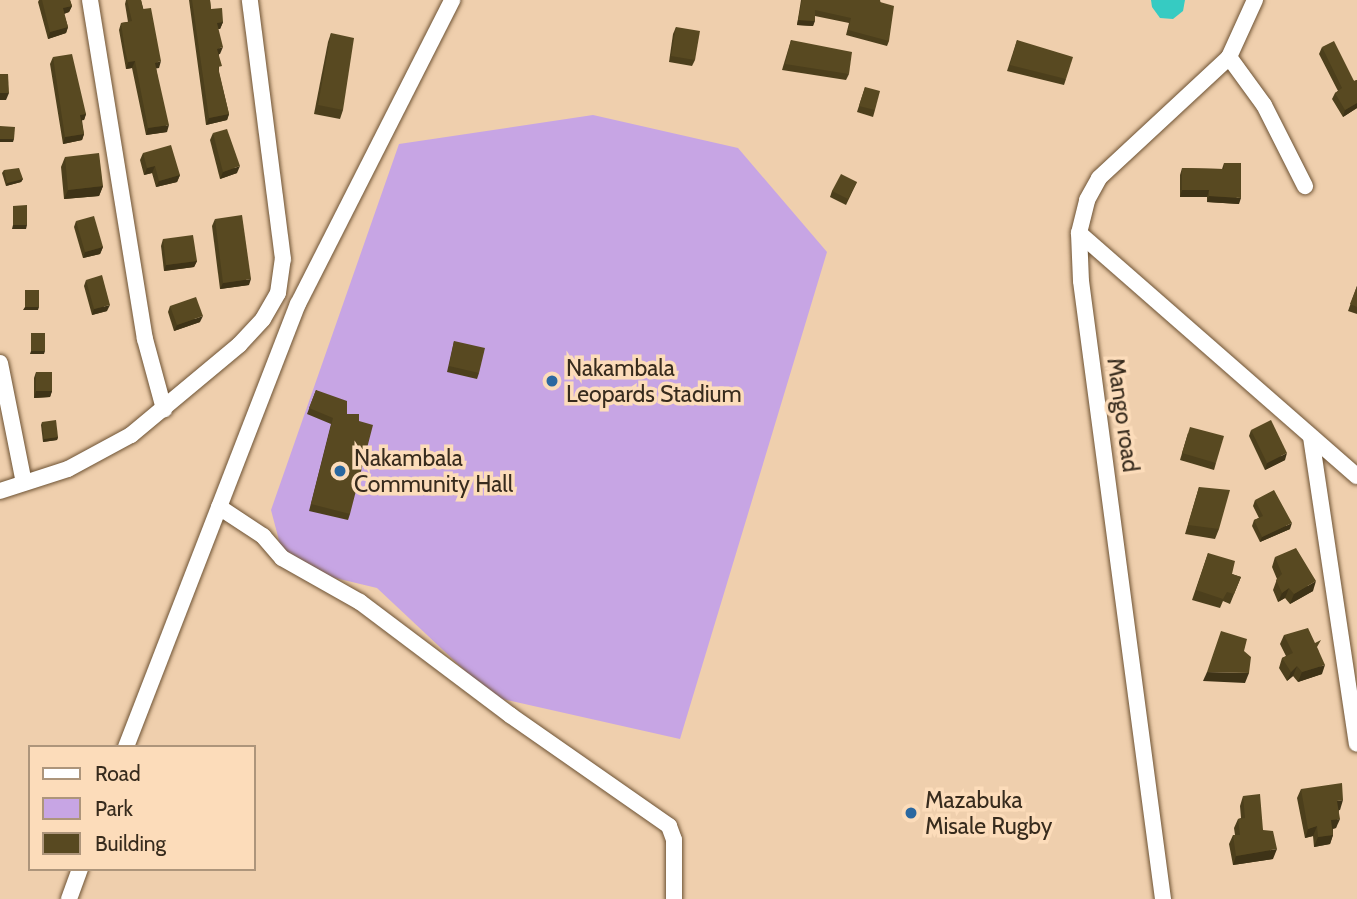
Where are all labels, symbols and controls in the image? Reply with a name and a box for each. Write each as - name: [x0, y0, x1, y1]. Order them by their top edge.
- place label: Nakambala Leopards Stadium: [566, 354, 742, 408]
- street label: Mango road: [1101, 356, 1145, 474]
- marker: Nakambala Leopards Stadium: [544, 373, 560, 389]
- place label: Nakambala Community Hall: [354, 444, 513, 498]
- marker: Nakambala Community Hall: [332, 463, 348, 479]
- legend: [28, 745, 256, 871]
- text: Road: [95, 761, 141, 786]
- place label: Mazabuka Misale Rugby: [925, 786, 1052, 840]
- text: Park: [95, 796, 133, 821]
- marker: Mazabuka Misale Rugby: [903, 805, 919, 821]
- text: Building: [95, 831, 166, 856]

